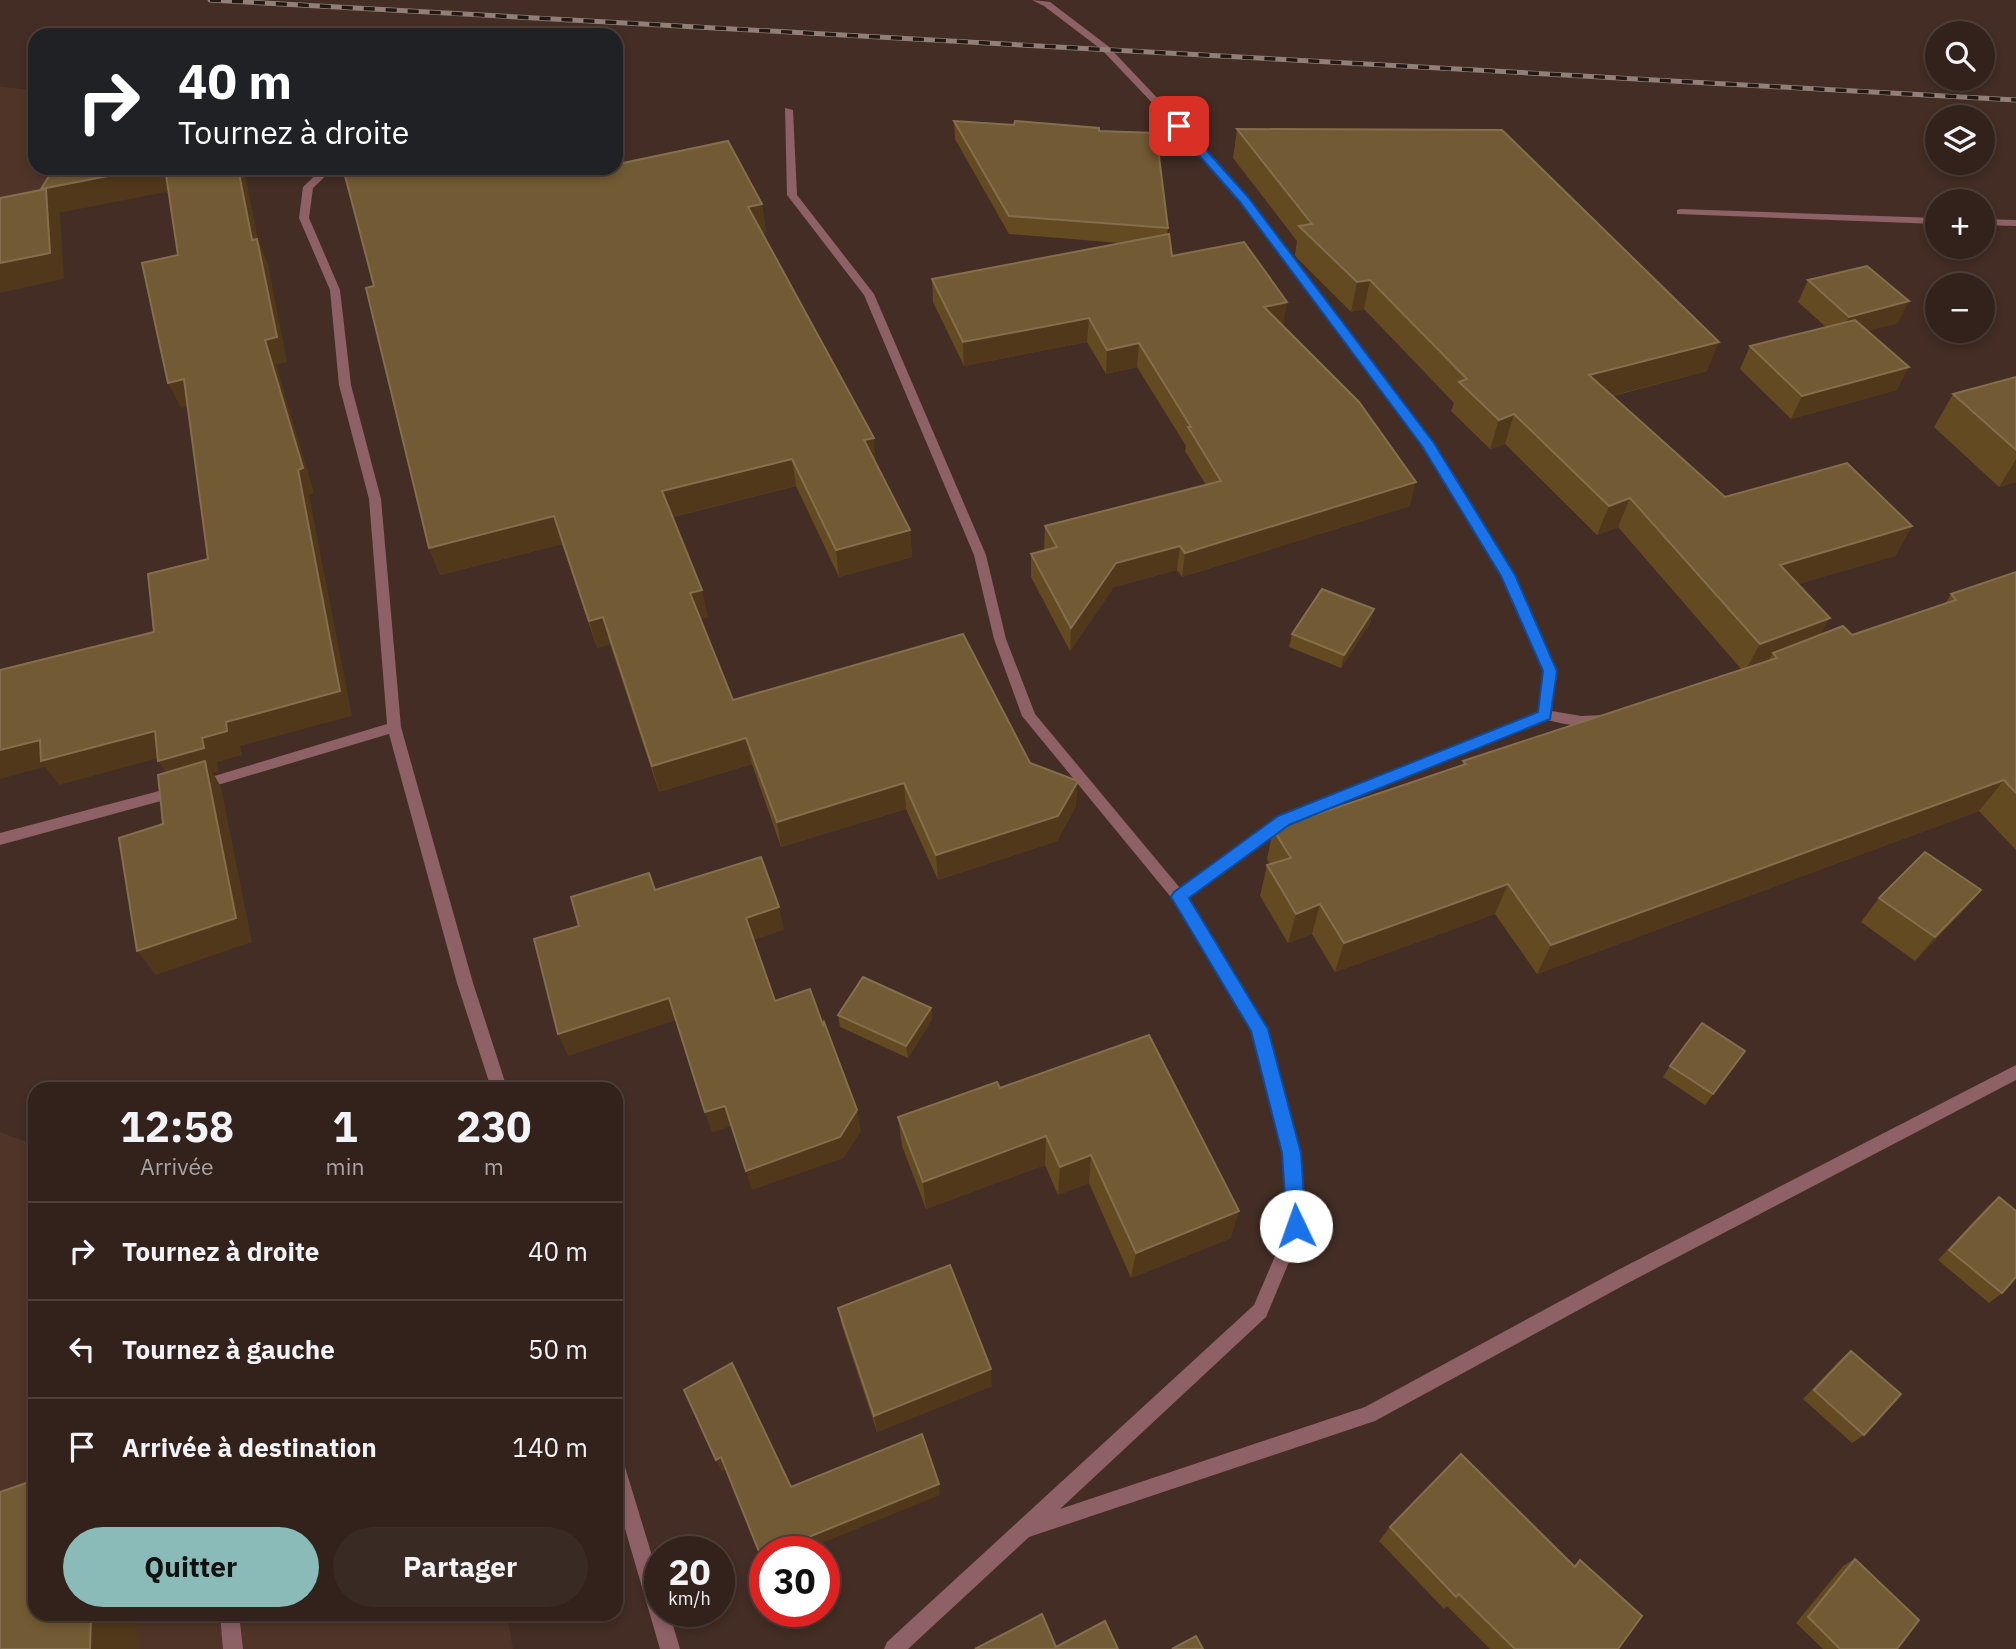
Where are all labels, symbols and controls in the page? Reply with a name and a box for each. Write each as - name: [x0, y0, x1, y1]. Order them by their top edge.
- map controls: [1925, 21, 1995, 343]
- button: search: [1925, 21, 1995, 91]
- text: 40 m: [178, 49, 292, 112]
- icon: right: [63, 56, 154, 147]
- pin: [1149, 96, 1209, 156]
- button: layers: [1925, 105, 1995, 175]
- icon: arrive: [1160, 107, 1198, 145]
- text: Tournez à droite: [178, 111, 409, 153]
- button: +: [1925, 189, 1995, 259]
- button: −: [1925, 273, 1995, 343]
- text: 12:58: [119, 1099, 234, 1154]
- text: 1: [332, 1099, 358, 1154]
- text: 230: [456, 1099, 532, 1154]
- text: Arrivée: [140, 1151, 214, 1181]
- text: min: [326, 1151, 364, 1181]
- text: m: [484, 1151, 504, 1181]
- position arrow: [1259, 1189, 1333, 1263]
- icon: right: [63, 1232, 101, 1270]
- text: Tournez à droite: [122, 1234, 319, 1268]
- text: 40 m: [528, 1234, 588, 1268]
- icon: left: [63, 1330, 101, 1368]
- text: Tournez à gauche: [122, 1332, 335, 1366]
- text: 50 m: [528, 1332, 588, 1366]
- icon: arrive: [63, 1428, 101, 1466]
- text: Arrivée à destination: [122, 1430, 377, 1464]
- text: 140 m: [512, 1430, 588, 1464]
- button: Quitter: [63, 1527, 319, 1607]
- button: Partager: [333, 1527, 588, 1607]
- speed limit sign: 30: [749, 1536, 840, 1627]
- text: 20: [668, 1549, 711, 1595]
- text: km/h: [668, 1587, 711, 1610]

